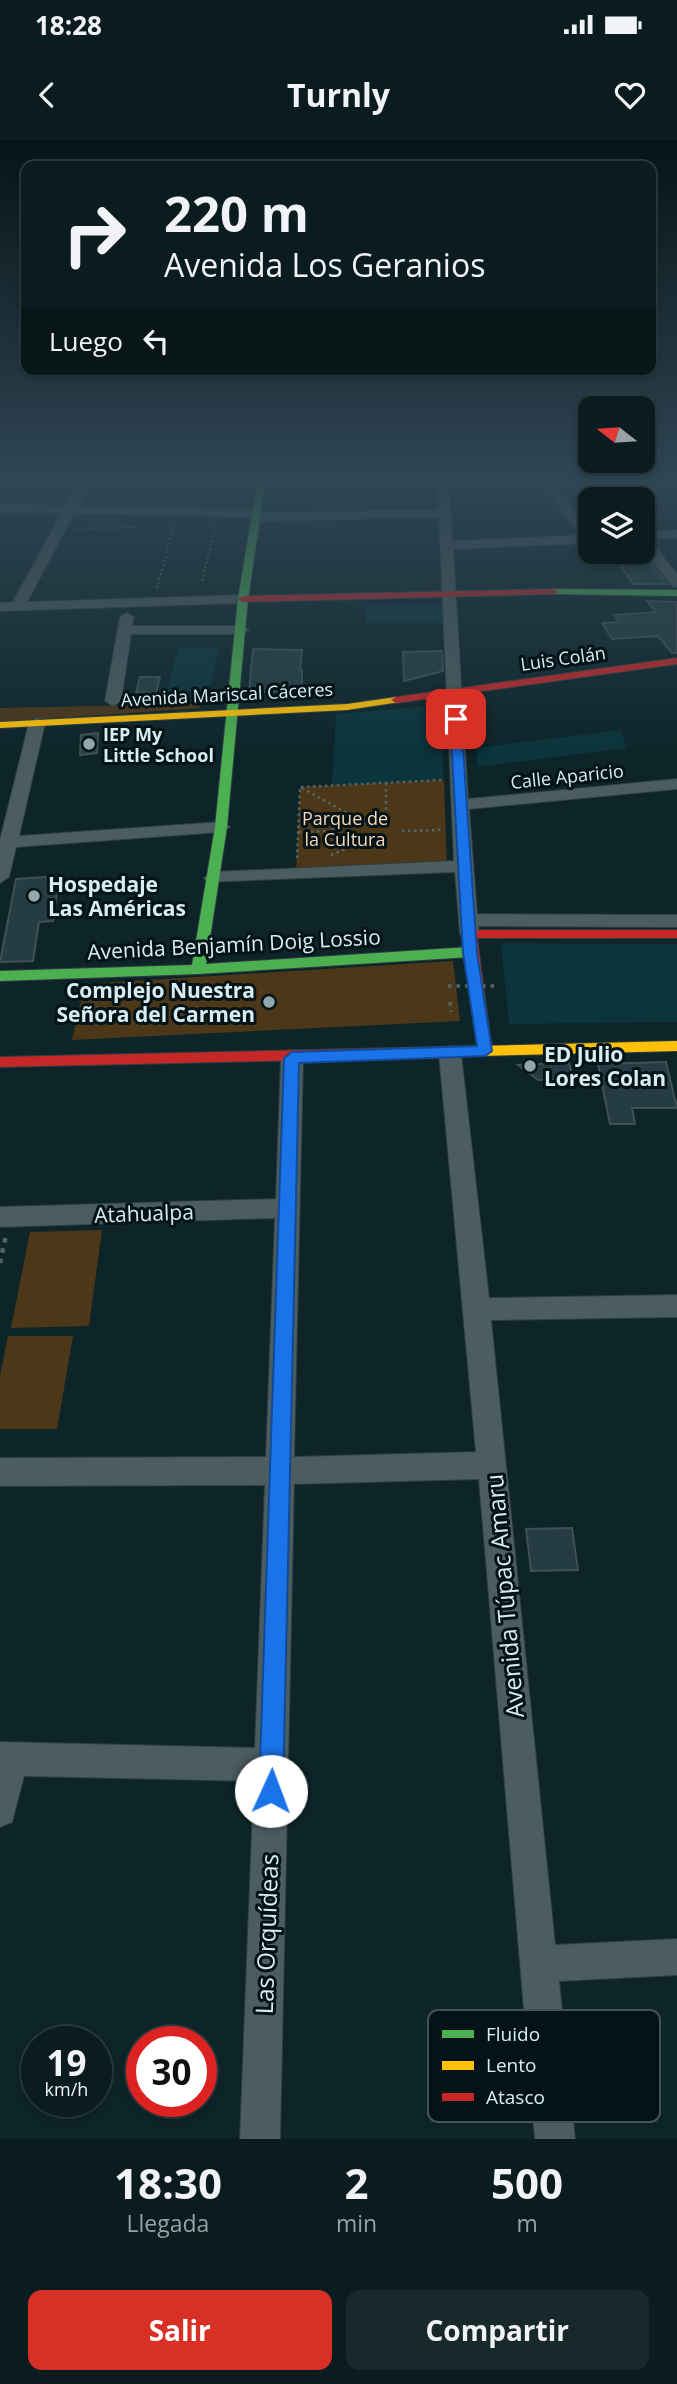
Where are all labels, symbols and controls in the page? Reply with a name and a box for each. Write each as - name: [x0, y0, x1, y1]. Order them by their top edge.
- text: 18:28: [35, 7, 102, 43]
- text: Turnly: [287, 73, 390, 116]
- icon: back: [28, 76, 66, 114]
- icon: heart: [611, 76, 649, 114]
- text: 220 m: [164, 180, 309, 246]
- icon: right: [49, 189, 140, 280]
- text: Avenida Los Geranios: [164, 243, 485, 286]
- icon: left: [137, 322, 175, 360]
- text: Luego: [49, 323, 123, 359]
- north arrow: [578, 396, 654, 472]
- map controls: [578, 396, 655, 564]
- button: layers: [578, 487, 655, 564]
- street label: Luis Colán: [519, 640, 607, 676]
- street label: Avenida Mariscal Cáceres: [120, 676, 334, 712]
- pin: [426, 689, 486, 749]
- icon: arrive: [437, 700, 475, 738]
- place label: IEP My Little School: [103, 722, 214, 767]
- marker: IEP My Little School: [81, 736, 97, 752]
- street label: Calle Aparicio: [509, 758, 625, 794]
- park label: Parque de la Cultura: [302, 806, 388, 851]
- place label: Hospedaje Las Américas: [48, 870, 186, 922]
- marker: Hospedaje Las Américas: [26, 888, 42, 904]
- street label: Avenida Benjamín Doig Lossio: [87, 922, 381, 966]
- place label: Complejo Nuestra Señora del Carmen: [57, 976, 255, 1028]
- marker: Complejo Nuestra Señora del Carmen: [261, 994, 277, 1010]
- place label: ED Julio Lores Colan: [544, 1040, 666, 1092]
- marker: ED Julio Lores Colan: [522, 1058, 538, 1074]
- street label: Atahualpa: [94, 1197, 194, 1229]
- street label: Avenida Túpac Amaru: [477, 1473, 531, 1719]
- position arrow: [234, 1754, 308, 1828]
- street label: Las Orquídeas: [247, 1853, 285, 2015]
- legend: [428, 2010, 660, 2122]
- text: Fluido: [486, 2021, 540, 2047]
- speed limit sign: 30: [126, 2026, 217, 2117]
- text: 19: [46, 2039, 87, 2086]
- text: Lento: [486, 2052, 536, 2078]
- text: km/h: [45, 2077, 88, 2101]
- text: Atasco: [486, 2084, 545, 2110]
- text: 18:30: [114, 2154, 222, 2211]
- text: 2: [344, 2154, 369, 2211]
- text: 500: [491, 2154, 563, 2211]
- text: Llegada: [127, 2207, 209, 2239]
- text: min: [336, 2207, 377, 2239]
- text: m: [516, 2207, 538, 2239]
- button: Salir: [28, 2290, 332, 2370]
- button: Compartir: [346, 2290, 649, 2370]

